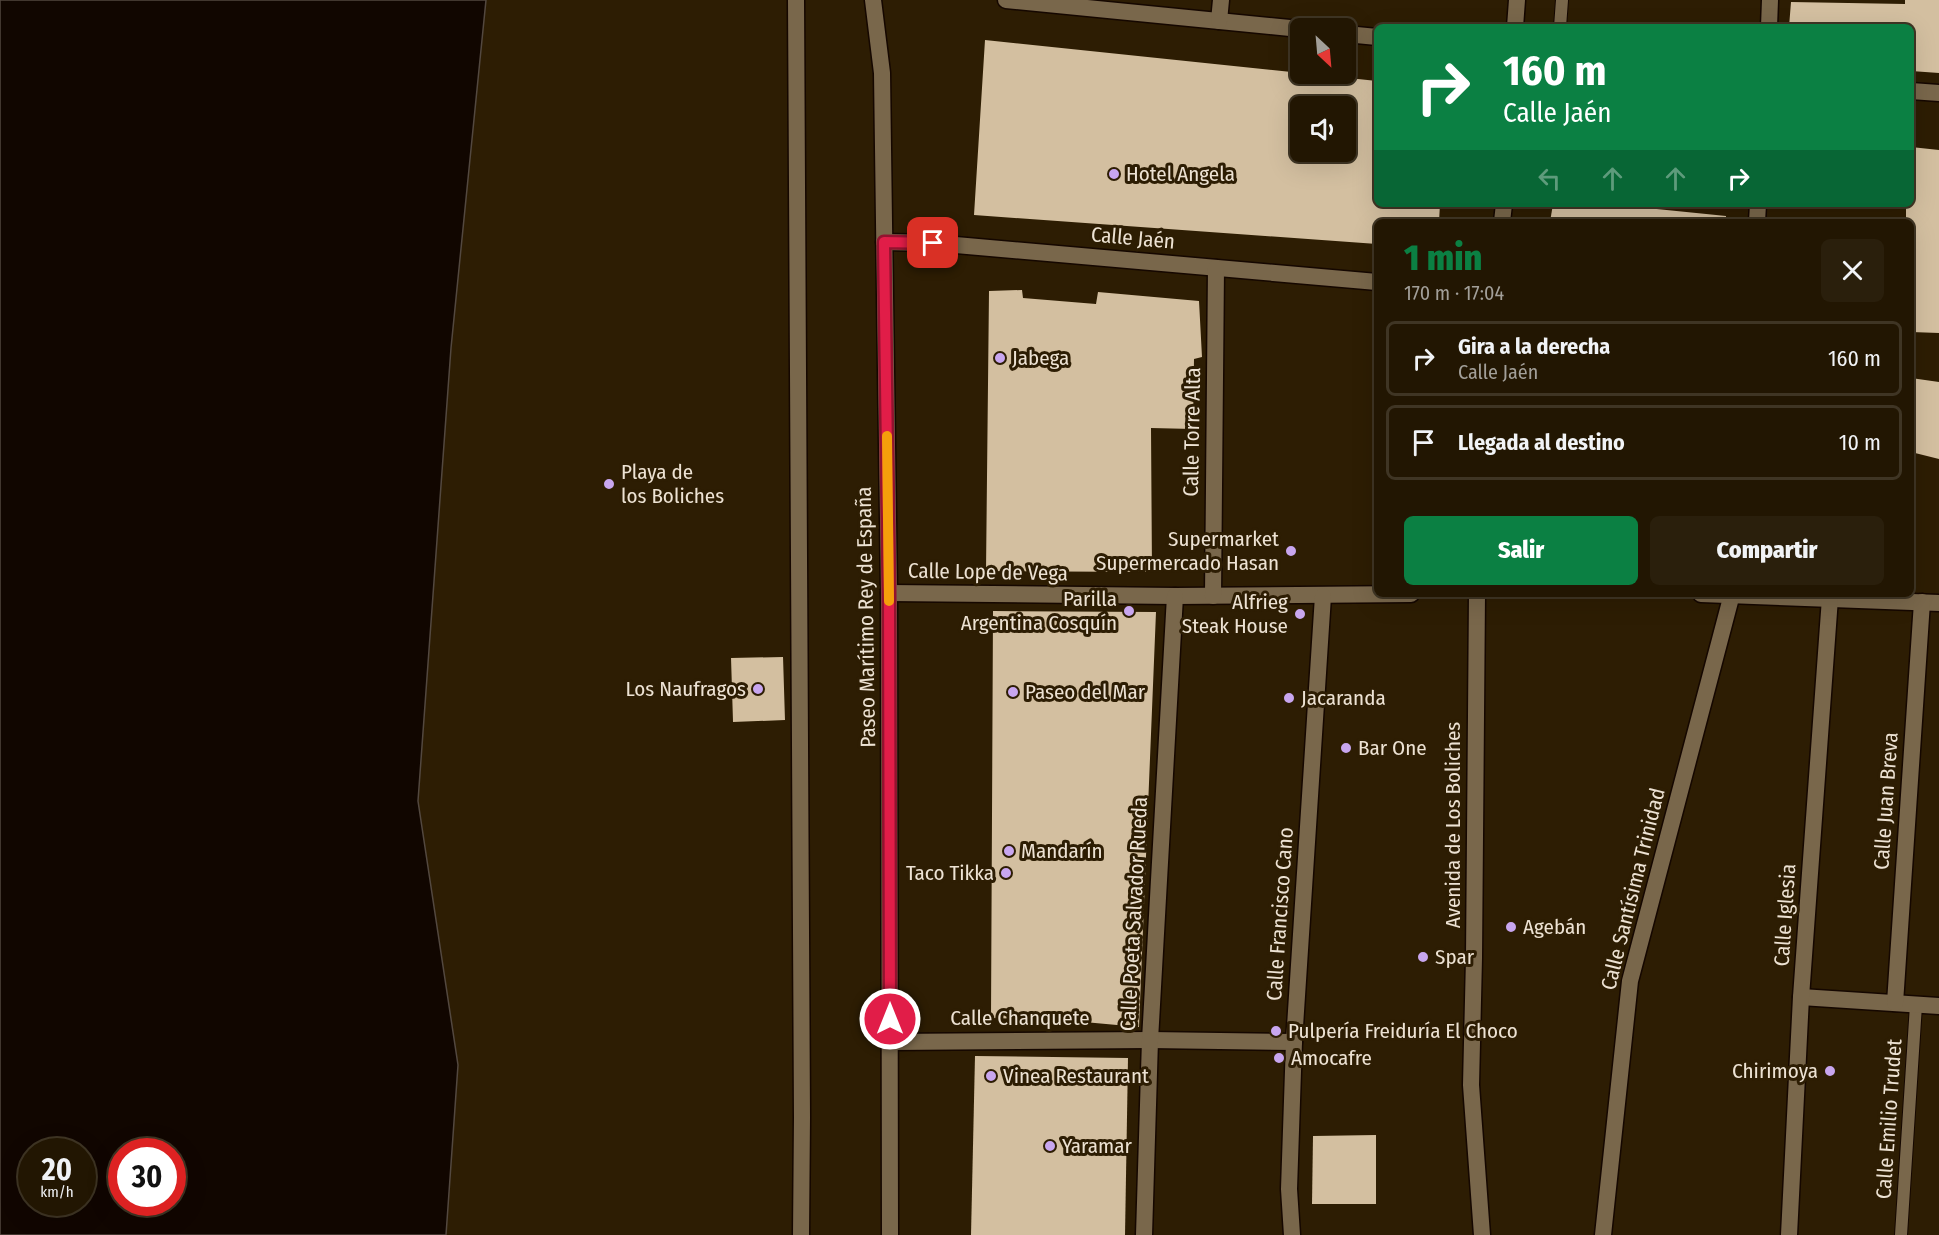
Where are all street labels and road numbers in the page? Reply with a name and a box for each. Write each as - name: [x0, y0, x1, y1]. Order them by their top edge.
- street label: Calle Jaén: [1090, 221, 1176, 255]
- street label: Calle Torre Alta: [1178, 367, 1206, 497]
- street label: Paseo Marítimo Rey de España: [851, 486, 881, 748]
- street label: Calle Lope de Vega: [908, 558, 1068, 586]
- street label: Avenida de Los Boliches: [1440, 722, 1466, 928]
- street label: Calle Juan Breva: [1868, 731, 1904, 871]
- street label: Calle Santísima Trinidad: [1595, 785, 1671, 993]
- street label: Calle Poeta Salvador Rueda: [1115, 796, 1153, 1032]
- street label: Calle Francisco Cano: [1261, 826, 1299, 1002]
- street label: Calle Iglesia: [1768, 863, 1802, 967]
- street label: Calle Chanquete: [950, 1005, 1090, 1031]
- street label: Calle Emilio Trudet: [1870, 1038, 1908, 1200]

